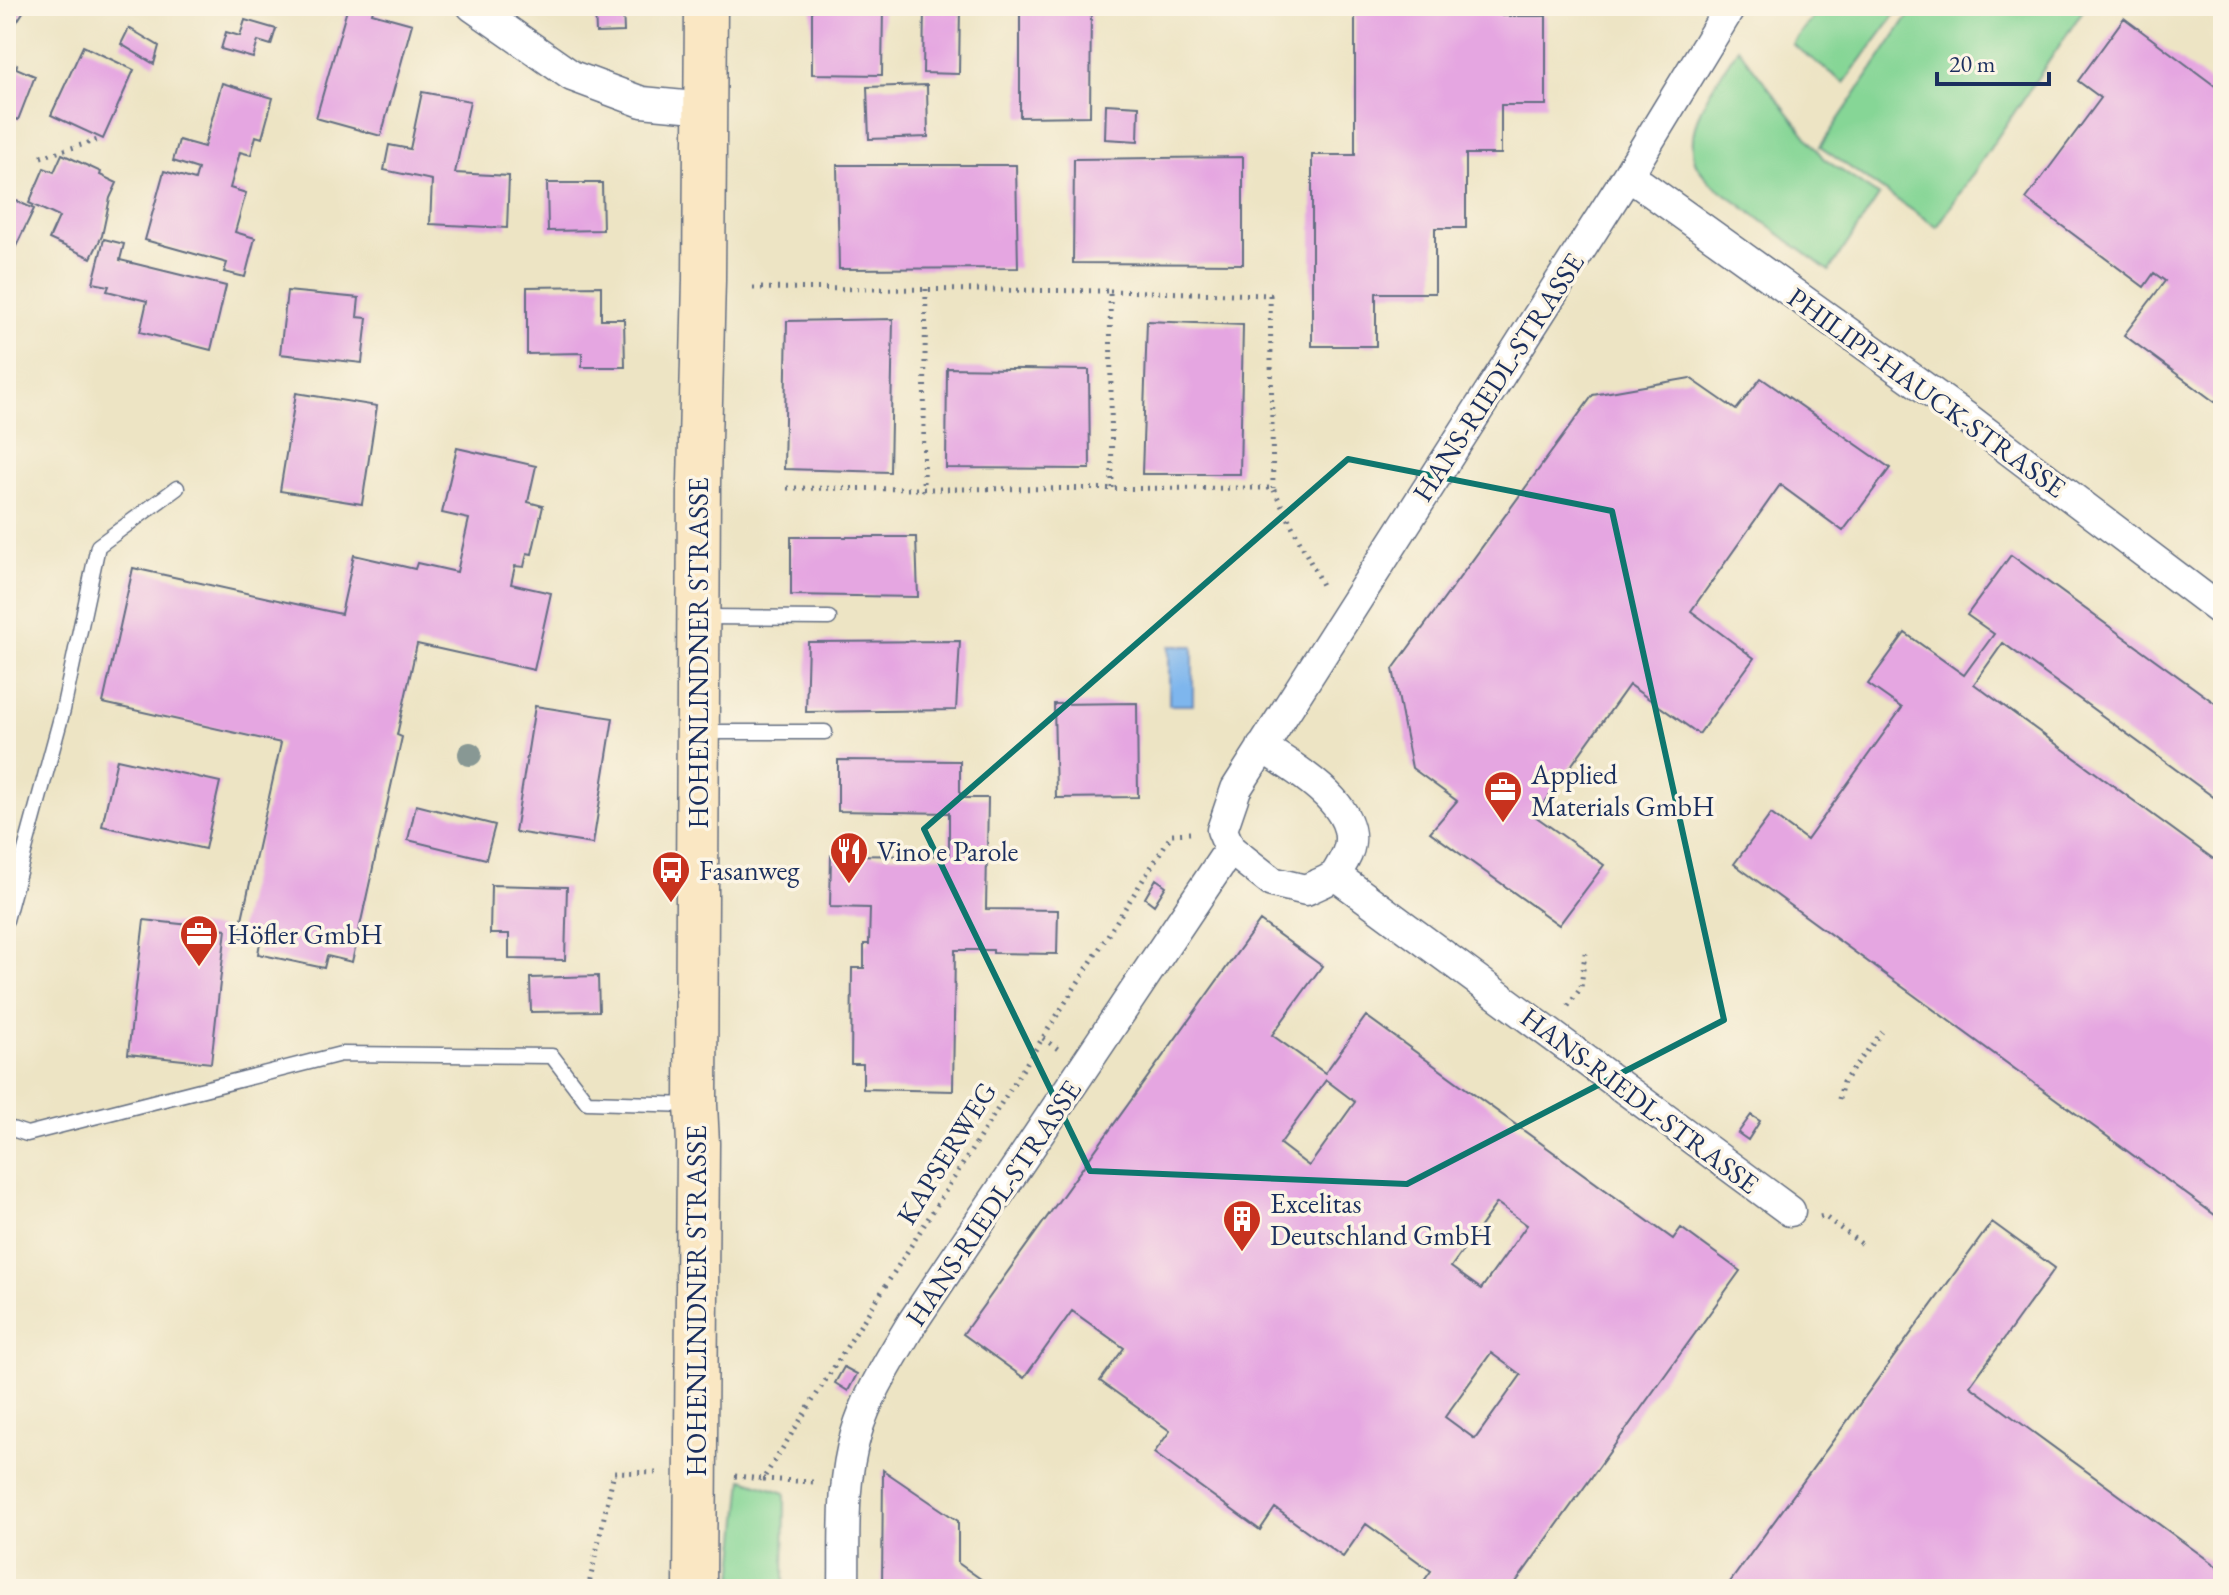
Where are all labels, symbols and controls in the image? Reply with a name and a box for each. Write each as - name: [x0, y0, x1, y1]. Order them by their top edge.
- scale bar: [1937, 36, 2049, 86]
- text: 20 m: [1949, 48, 1996, 79]
- street label: HANS-RIEDL-STRASSE: [1404, 246, 1592, 508]
- street label: PHILIPP-HAUCK-STRASSE: [1781, 279, 2073, 505]
- street label: HOHENLINDNER STRASSE: [680, 477, 716, 829]
- place label: Applied Materials GmbH: [1530, 756, 1715, 824]
- office icon: Applied Materials GmbH: [1482, 769, 1524, 824]
- restaurant icon: Vino e Parole: [828, 830, 870, 885]
- place label: Vino e Parole: [877, 833, 1019, 869]
- bus stop icon: Fasanweg: [650, 849, 692, 904]
- place label: Fasanweg: [699, 852, 800, 888]
- office icon: Höfler GmbH: [178, 913, 220, 968]
- place label: Höfler GmbH: [227, 916, 383, 952]
- street label: HANS-RIEDL-STRASSE: [1514, 999, 1767, 1202]
- street label: HANS-RIEDL-STRASSE: [897, 1073, 1089, 1333]
- street label: KAPSERWEG: [888, 1075, 1004, 1231]
- street label: HOHENLINDNER STRASSE: [678, 1125, 714, 1477]
- place label: Excelitas Deutschland GmbH: [1270, 1185, 1492, 1253]
- building icon: Excelitas Deutschland GmbH: [1221, 1198, 1263, 1253]

